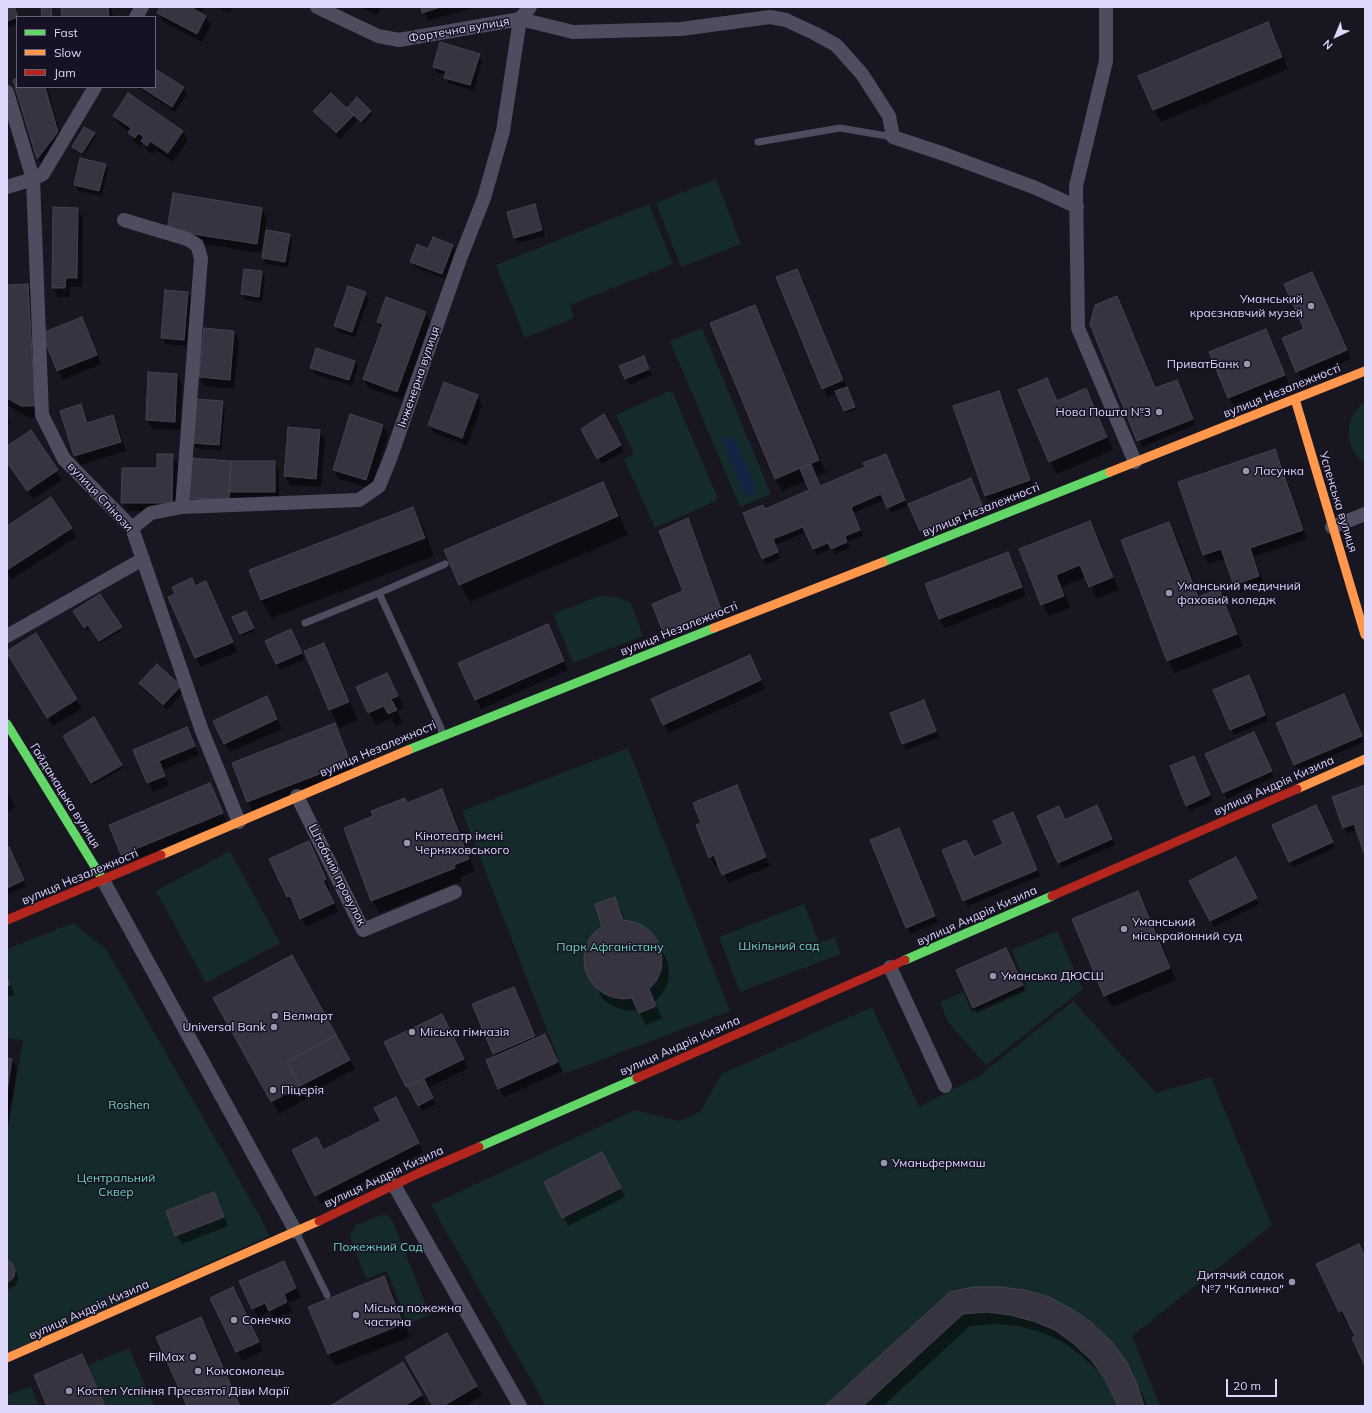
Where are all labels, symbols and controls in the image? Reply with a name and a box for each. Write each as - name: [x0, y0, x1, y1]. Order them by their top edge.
- street label: Фортечна вулиця: [407, 14, 511, 46]
- legend: [16, 16, 156, 88]
- north arrow: [1316, 16, 1356, 56]
- text: Fast: [54, 25, 78, 40]
- text: N: [1320, 37, 1336, 53]
- text: Slow: [54, 45, 82, 60]
- text: Jam: [54, 65, 76, 80]
- place label: Уманський краєзнавчий музей: [1190, 292, 1303, 320]
- marker: Уманський краєзнавчий музей: [1306, 301, 1316, 311]
- street label: Інженерна вулиця: [395, 324, 443, 430]
- place label: ПриватБанк: [1167, 357, 1239, 371]
- marker: ПриватБанк: [1242, 359, 1252, 369]
- street label: вулиця Незалежності: [1221, 361, 1343, 421]
- place label: Нова Пошта №3: [1056, 405, 1151, 419]
- marker: Нова Пошта №3: [1154, 407, 1164, 417]
- street label: Успенська вулиця: [1316, 450, 1360, 554]
- street label: вулиця Спінози: [64, 459, 136, 535]
- place label: Ласунка: [1254, 464, 1304, 478]
- marker: Ласунка: [1241, 466, 1251, 476]
- street label: вулиця Незалежності: [920, 480, 1042, 540]
- place label: Уманський медичний фаховий коледж: [1177, 579, 1301, 607]
- marker: Уманський медичний фаховий коледж: [1164, 588, 1174, 598]
- street label: вулиця Незалежності: [618, 599, 740, 659]
- street label: вулиця Незалежності: [317, 718, 439, 780]
- street label: Гайдамацька вулиця: [27, 741, 103, 851]
- street label: вулиця Андрія Кизила: [1212, 753, 1336, 819]
- street label: Штабний провулок: [305, 822, 369, 928]
- place label: Кінотеатр імені Черняховського: [415, 829, 509, 857]
- marker: Кінотеатр імені Черняховського: [402, 838, 412, 848]
- street label: вулиця Незалежності: [19, 846, 141, 908]
- street label: вулиця Андрія Кизила: [915, 883, 1039, 949]
- place label: Уманський міськрайонний суд: [1132, 915, 1242, 943]
- marker: Уманський міськрайонний суд: [1119, 924, 1129, 934]
- park label: Шкільний сад: [738, 939, 820, 953]
- park label: Парк Афганістану: [556, 940, 664, 954]
- place label: Уманська ДЮСШ: [1001, 969, 1104, 983]
- marker: Уманська ДЮСШ: [988, 971, 998, 981]
- place label: Велмарт: [283, 1009, 333, 1023]
- marker: Велмарт: [270, 1011, 280, 1021]
- street label: вулиця Андрія Кизила: [618, 1013, 742, 1079]
- place label: Universal Bank: [183, 1020, 266, 1034]
- marker: Universal Bank: [269, 1022, 279, 1032]
- place label: Міська гімназія: [420, 1025, 509, 1039]
- marker: Міська гімназія: [407, 1027, 417, 1037]
- place label: Піцерія: [281, 1083, 324, 1097]
- marker: Піцерія: [268, 1085, 278, 1095]
- park label: Roshen: [108, 1098, 150, 1112]
- street label: вулиця Андрія Кизила: [322, 1143, 446, 1211]
- place label: Уманьферммаш: [892, 1156, 986, 1170]
- marker: Уманьферммаш: [879, 1158, 889, 1168]
- park label: Центральний Сквер: [77, 1171, 155, 1199]
- park label: Пожежний Сад: [333, 1240, 423, 1254]
- place label: Дитячий садок №7 "Калинка": [1197, 1268, 1284, 1296]
- street label: вулиця Андрія Кизила: [27, 1277, 151, 1343]
- marker: Дитячий садок №7 "Калинка": [1287, 1277, 1297, 1287]
- place label: Міська пожежна частина: [364, 1301, 461, 1329]
- marker: Міська пожежна частина: [351, 1310, 361, 1320]
- place label: Сонечко: [242, 1313, 291, 1327]
- marker: Сонечко: [229, 1315, 239, 1325]
- place label: FilMax: [149, 1350, 185, 1364]
- marker: FilMax: [188, 1352, 198, 1362]
- place label: Комсомолець: [206, 1364, 284, 1378]
- marker: Комсомолець: [193, 1366, 203, 1376]
- scale bar: [1228, 1371, 1279, 1397]
- text: 20 m: [1233, 1378, 1261, 1393]
- place label: Костел Успіння Пресвятої Діви Марії: [77, 1384, 289, 1398]
- marker: Костел Успіння Пресвятої Діви Марії: [64, 1386, 74, 1396]

